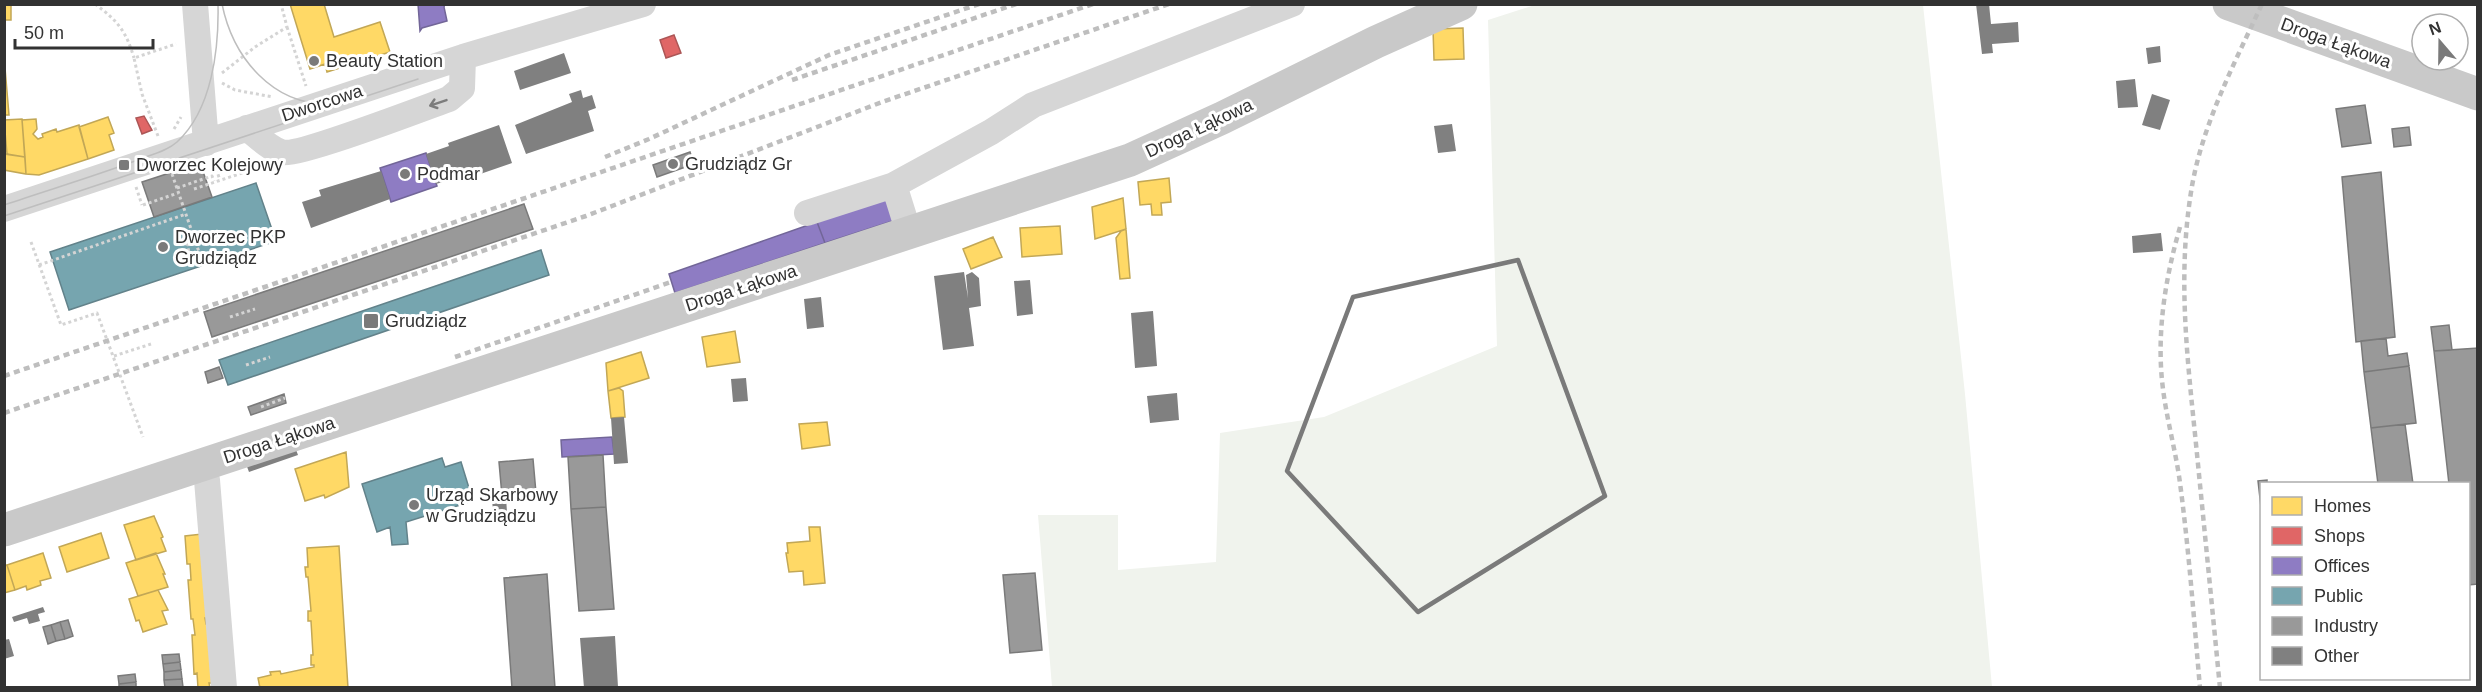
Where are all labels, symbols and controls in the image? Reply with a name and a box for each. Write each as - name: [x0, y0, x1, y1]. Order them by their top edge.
- scale bar: [15, 12, 153, 50]
- north arrow: [2410, 12, 2470, 72]
- street label: Droga Łąkowa: [2278, 14, 2395, 73]
- text: N: [2427, 18, 2443, 38]
- text: 50 m: [24, 23, 64, 43]
- place label: Beauty Station: [326, 51, 443, 71]
- marker: Beauty Station: [307, 54, 321, 68]
- street label: Dworcowa: [279, 80, 366, 125]
- street label: Droga Łąkowa: [1142, 94, 1257, 162]
- one-way arrow: [430, 98, 448, 109]
- place label: Grudziądz Gr: [685, 154, 792, 174]
- place label: Dworzec Kolejowy: [136, 155, 283, 175]
- marker: Grudziądz Gr: [666, 157, 680, 171]
- marker: Dworzec Kolejowy: [117, 158, 131, 172]
- place label: Podmar: [417, 164, 480, 184]
- marker: Podmar: [398, 167, 412, 181]
- place label: Dworzec PKP Grudziądz: [175, 227, 286, 268]
- marker: Dworzec PKP Grudziądz: [156, 240, 170, 254]
- street label: Droga Łąkowa: [683, 260, 800, 315]
- place label: Grudziądz: [385, 311, 467, 331]
- marker: Grudziądz: [362, 312, 380, 330]
- street label: Droga Łąkowa: [221, 412, 338, 467]
- legend: [2260, 482, 2470, 680]
- place label: Urząd Skarbowy w Grudziądzu: [425, 485, 558, 526]
- text: Homes: [2314, 496, 2371, 516]
- marker: Urząd Skarbowy w Grudziądzu: [407, 498, 421, 512]
- text: Shops: [2314, 526, 2365, 546]
- text: Offices: [2314, 556, 2370, 576]
- text: Public: [2314, 586, 2363, 606]
- text: Industry: [2314, 616, 2378, 636]
- text: Other: [2314, 646, 2359, 666]

